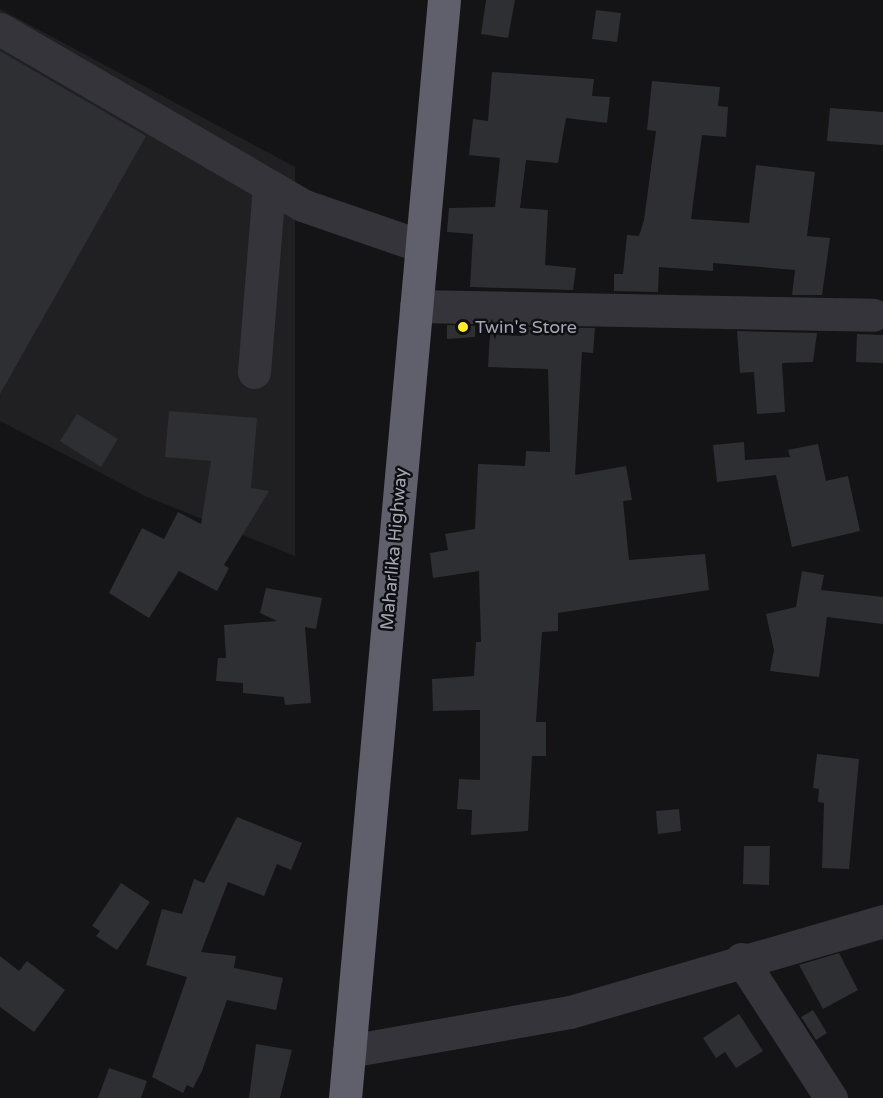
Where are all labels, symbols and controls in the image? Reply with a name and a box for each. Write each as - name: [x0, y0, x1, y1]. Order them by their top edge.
- place label: Twin's Store: [475, 316, 577, 338]
- marker: Twin's Store: [456, 320, 470, 334]
- street label: Maharlika Highway: [376, 467, 412, 631]

